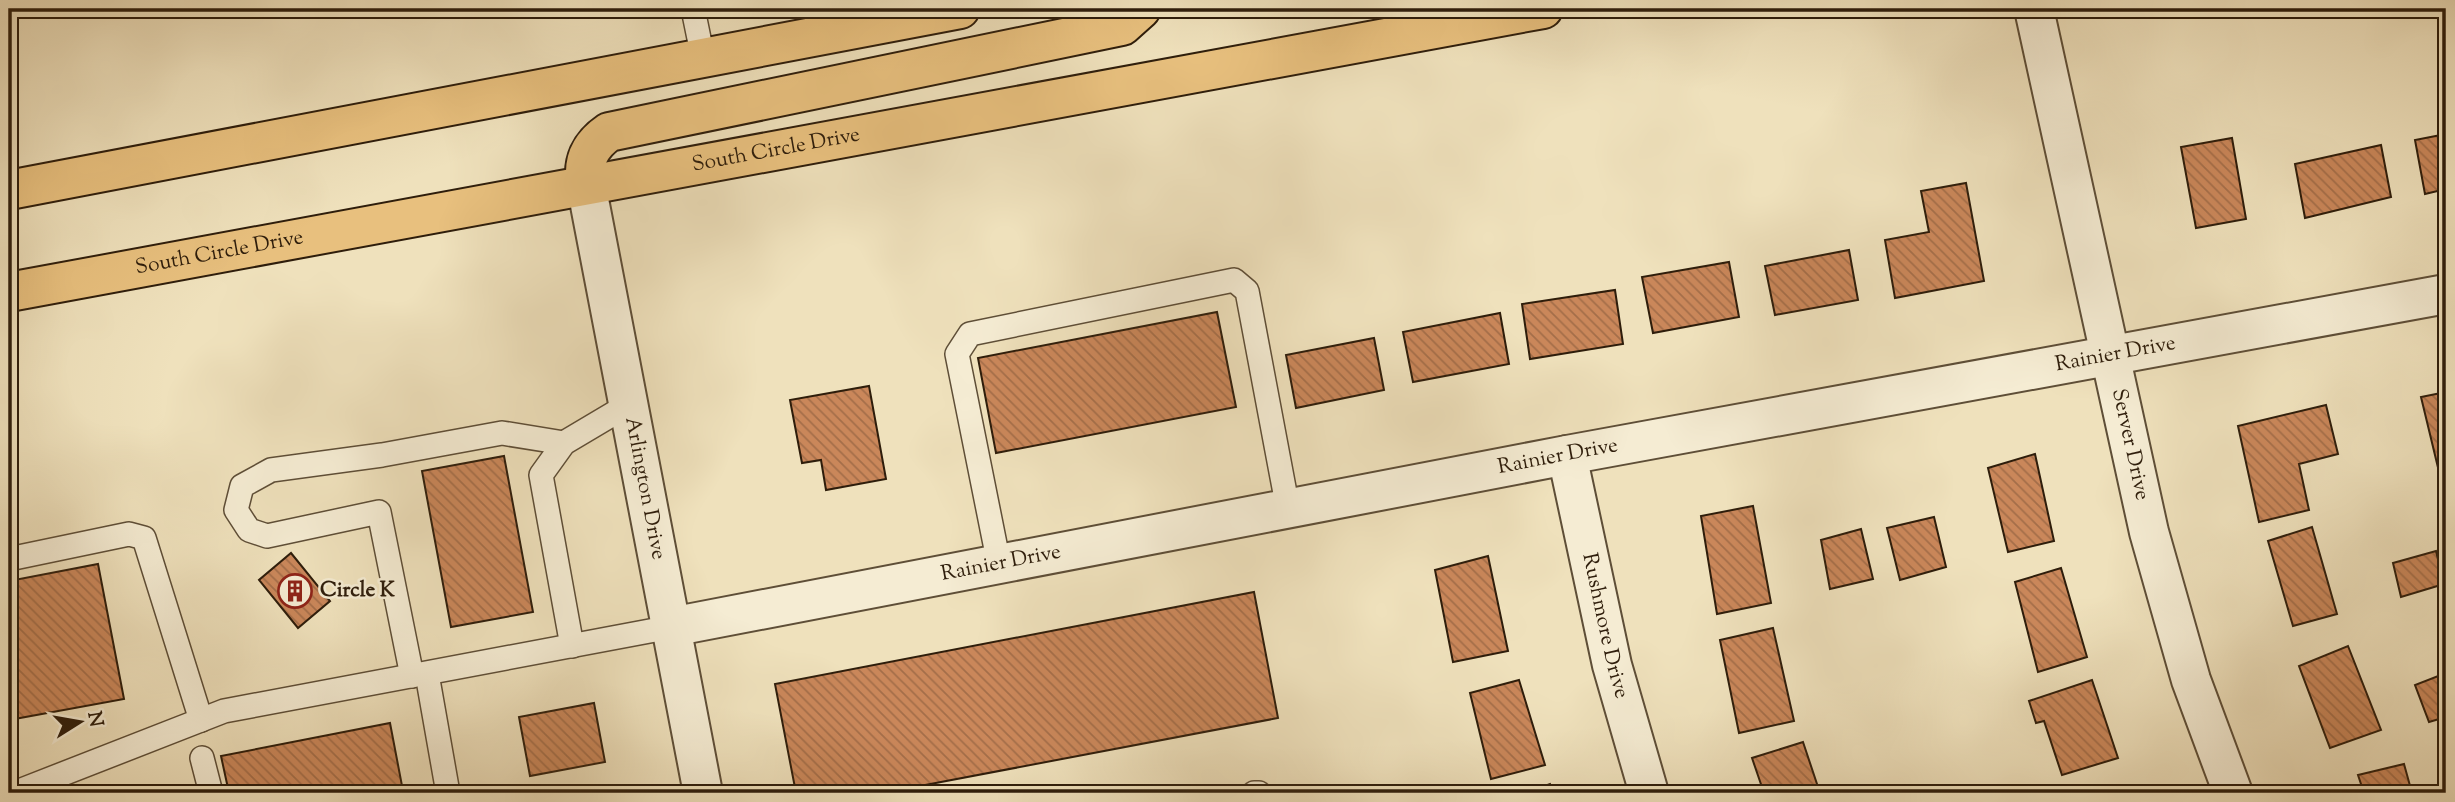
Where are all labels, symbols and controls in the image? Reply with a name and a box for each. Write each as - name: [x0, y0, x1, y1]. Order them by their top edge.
- street label: South Circle Drive: [690, 120, 863, 181]
- street label: South Circle Drive: [133, 223, 306, 283]
- street label: Rainier Drive: [2053, 329, 2178, 380]
- street label: Server Drive: [2103, 386, 2157, 503]
- street label: Arlington Drive: [616, 414, 673, 562]
- street label: Rainier Drive: [1495, 431, 1620, 483]
- street label: Rainier Drive: [938, 537, 1064, 590]
- street label: Rushmore Drive: [1573, 550, 1636, 702]
- building icon: Circle K: [276, 572, 314, 610]
- place label: Circle K: [320, 576, 396, 606]
- north arrow: [46, 686, 116, 756]
- text: N: [80, 709, 109, 729]

